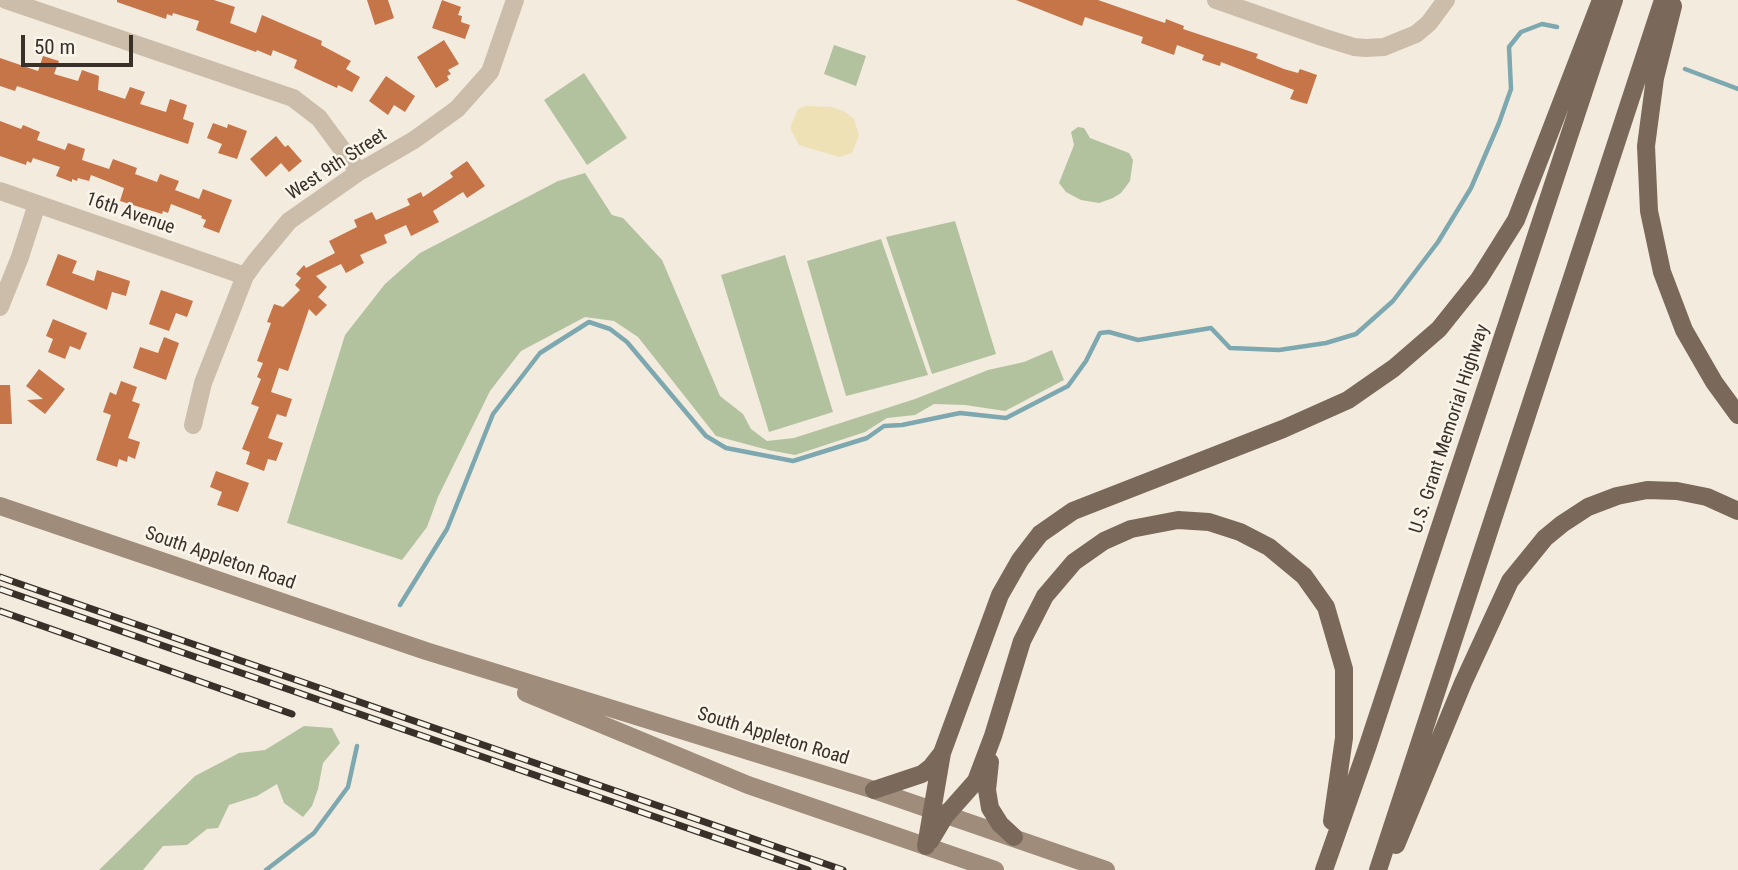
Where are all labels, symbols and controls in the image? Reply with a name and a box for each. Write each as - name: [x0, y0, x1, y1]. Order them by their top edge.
- scale bar: [24, 21, 136, 65]
- text: 50 m: [34, 35, 75, 59]
- street label: West 9th Street: [283, 124, 391, 206]
- street label: 16th Avenue: [83, 188, 177, 240]
- street label: U.S. Grant Memorial Highway: [1405, 321, 1495, 537]
- street label: South Appleton Road: [142, 523, 298, 595]
- street label: South Appleton Road: [694, 703, 852, 771]

